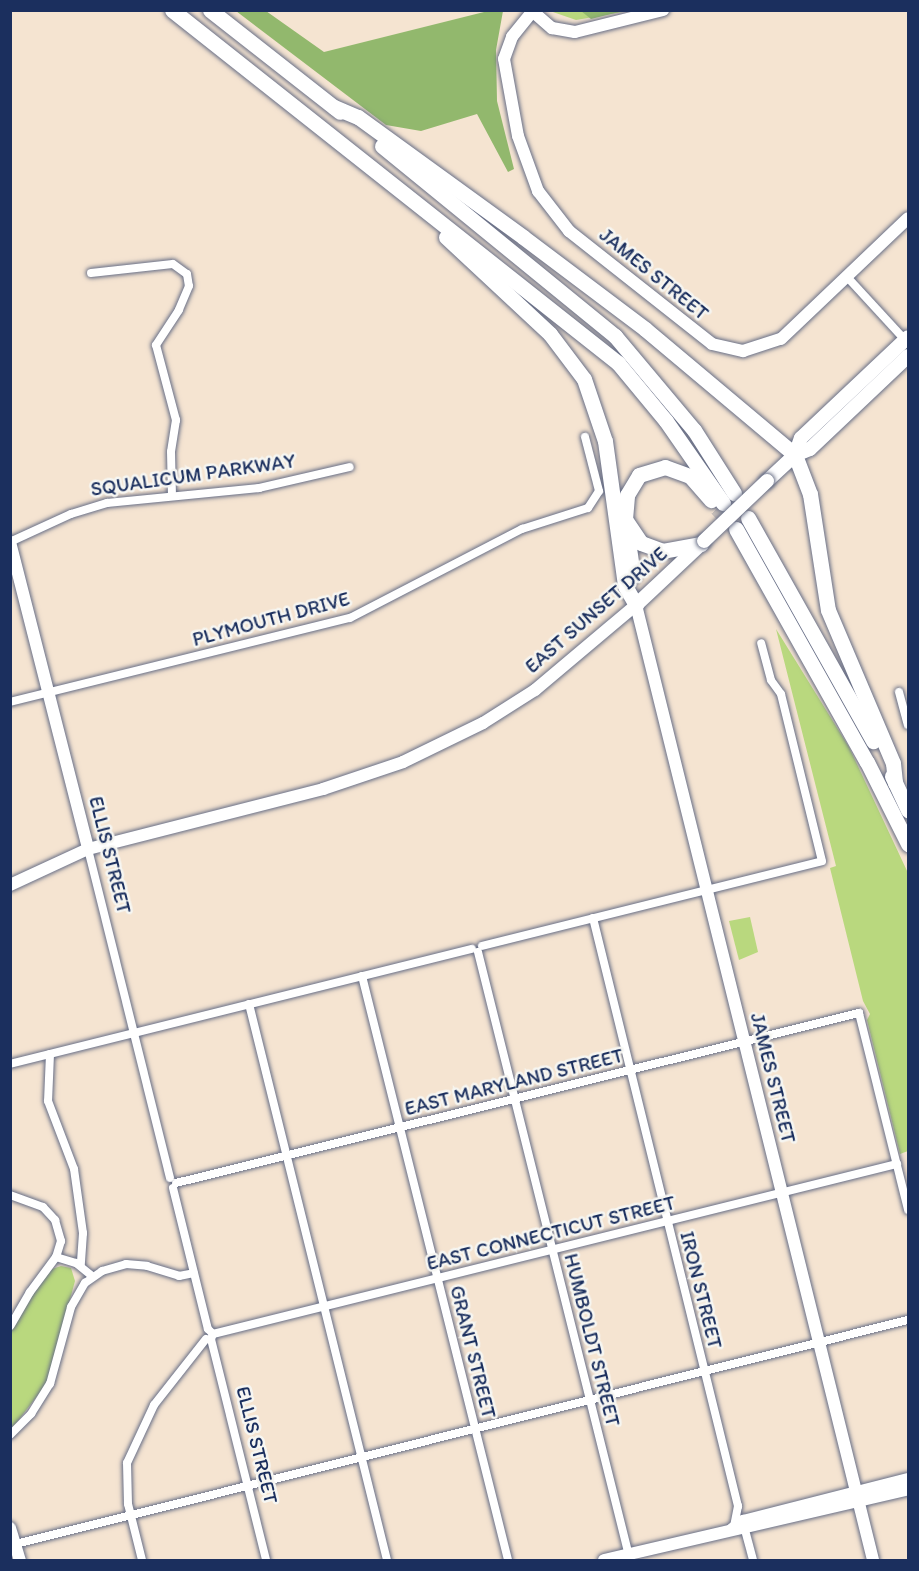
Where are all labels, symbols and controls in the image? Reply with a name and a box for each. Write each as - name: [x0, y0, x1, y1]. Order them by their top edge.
- street label: JAMES STREET: [595, 223, 713, 325]
- street label: SQUALICUM PARKWAY: [89, 449, 297, 501]
- street label: EAST SUNSET DRIVE: [519, 541, 673, 679]
- street label: PLYMOUTH DRIVE: [190, 586, 352, 652]
- street label: ELLIS STREET: [84, 794, 136, 916]
- street label: JAMES STREET: [745, 1010, 801, 1146]
- street label: EAST MARYLAND STREET: [402, 1043, 626, 1121]
- street label: EAST CONNECTICUT STREET: [423, 1190, 679, 1276]
- street label: IRON STREET: [675, 1229, 727, 1351]
- street label: HUMBOLDT STREET: [559, 1251, 625, 1429]
- street label: GRANT STREET: [445, 1283, 501, 1421]
- street label: ELLIS STREET: [231, 1384, 283, 1506]

